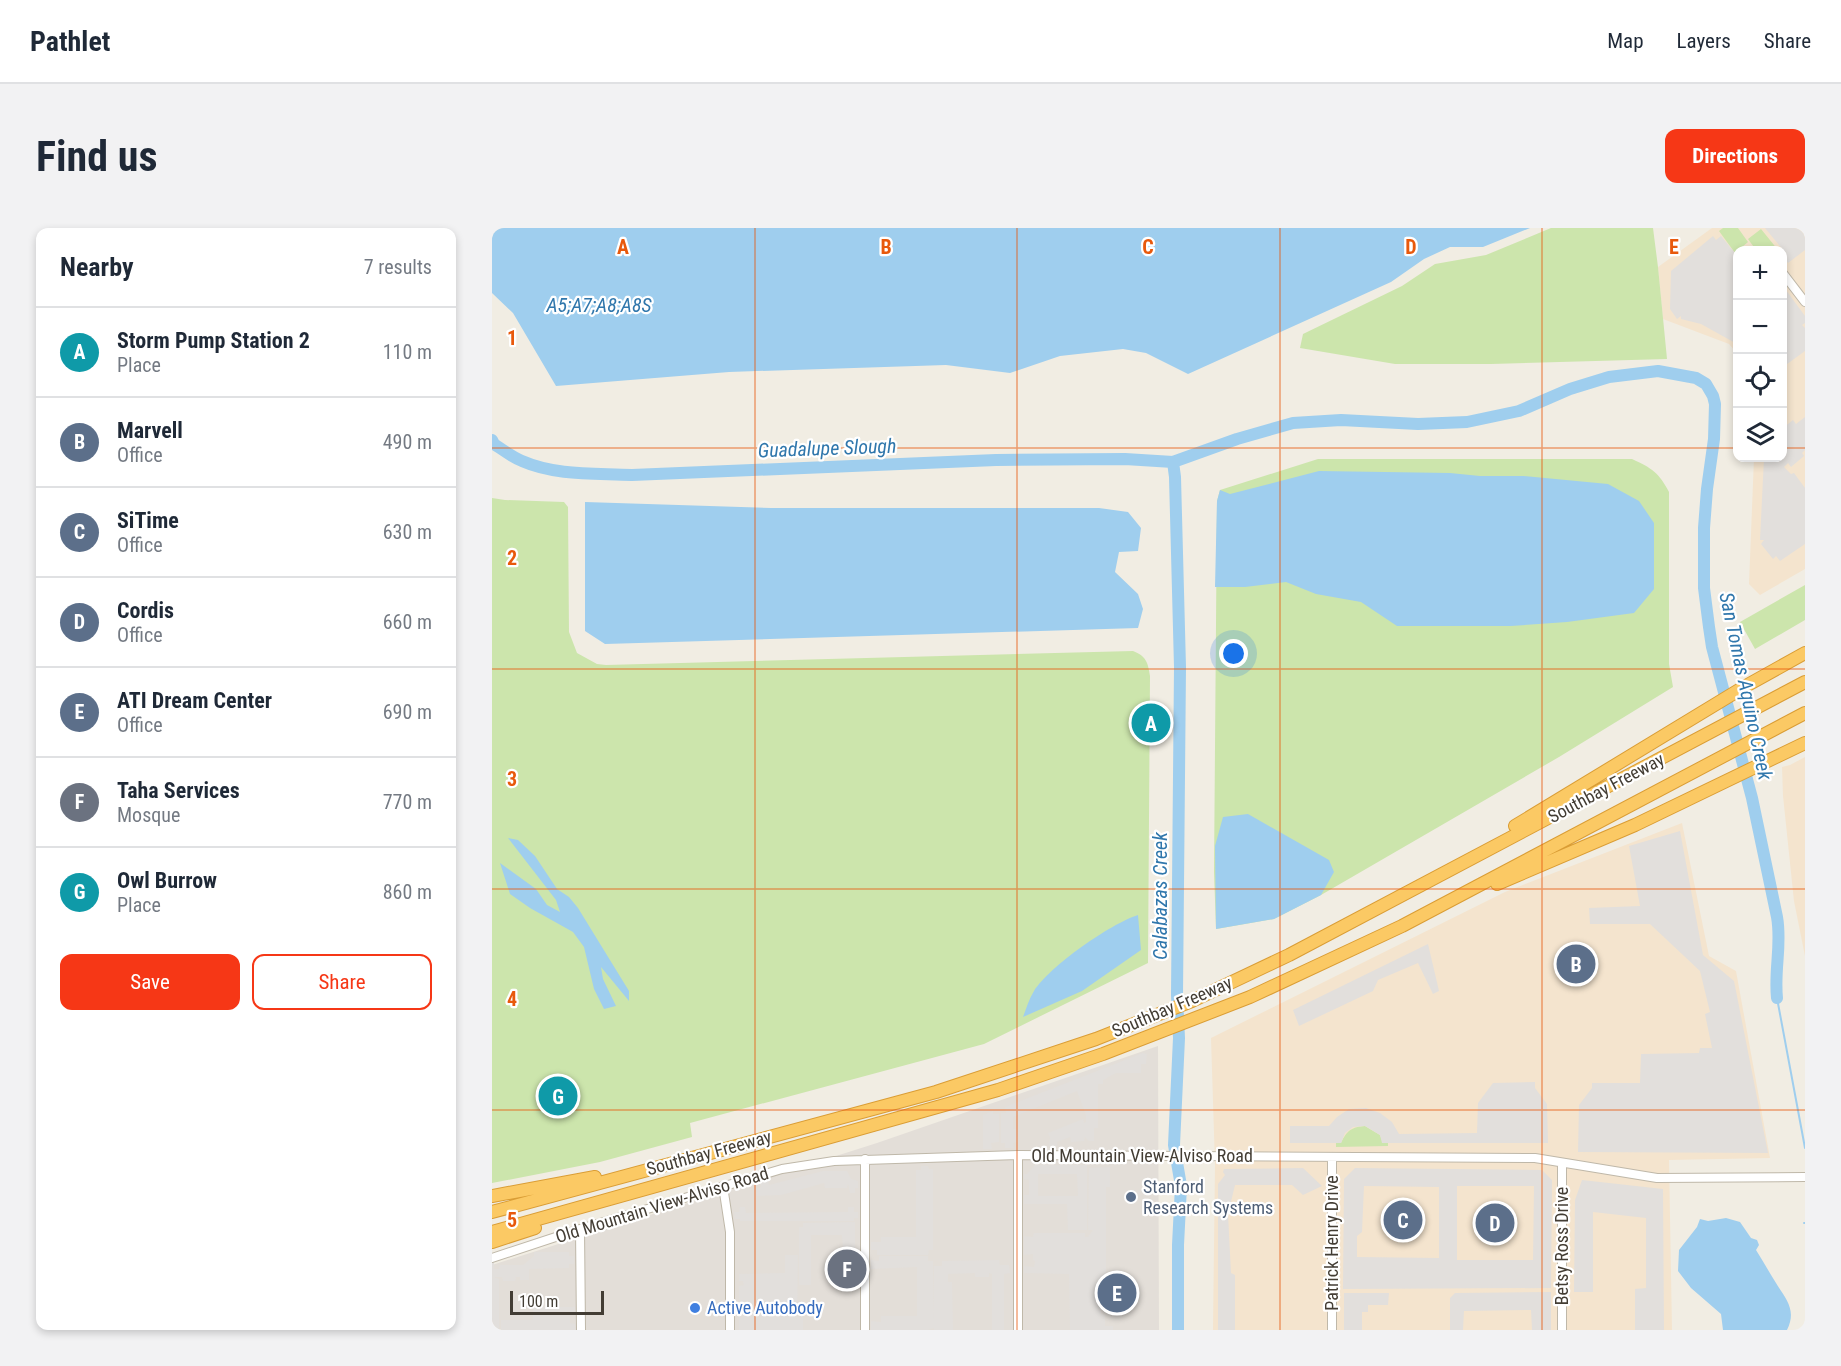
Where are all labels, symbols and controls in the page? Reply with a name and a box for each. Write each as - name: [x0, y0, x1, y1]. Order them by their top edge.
- text: Pathlet: [30, 25, 110, 58]
- text: Map: [1607, 29, 1644, 53]
- text: Layers: [1677, 29, 1731, 53]
- text: Share: [1764, 29, 1811, 53]
- button: Directions: [1665, 129, 1805, 183]
- text: Find us: [36, 132, 157, 181]
- text: A: [617, 235, 629, 259]
- text: B: [880, 235, 892, 259]
- text: C: [1142, 235, 1154, 259]
- text: D: [1405, 235, 1417, 259]
- text: E: [1669, 235, 1679, 259]
- map controls: [1733, 246, 1787, 462]
- button: +: [1733, 246, 1787, 300]
- text: Nearby: [60, 252, 134, 282]
- text: 7 results: [364, 255, 432, 279]
- water label: A5;A7;A8;A8S: [545, 293, 653, 317]
- button: −: [1733, 300, 1787, 354]
- text: 1: [507, 326, 517, 350]
- text: Storm Pump Station 2: [117, 328, 310, 353]
- text: A: [74, 340, 85, 364]
- text: 110 m: [383, 340, 432, 364]
- text: Place: [117, 353, 161, 377]
- button: locate: [1733, 354, 1787, 408]
- button: layers: [1733, 408, 1787, 462]
- text: Marvell: [117, 418, 183, 443]
- text: B: [74, 430, 85, 454]
- text: 490 m: [383, 430, 432, 454]
- water label: Guadalupe Slough: [757, 434, 897, 462]
- text: Office: [117, 443, 163, 467]
- text: SiTime: [117, 508, 179, 533]
- text: C: [74, 520, 85, 544]
- text: 630 m: [383, 520, 432, 544]
- text: Office: [117, 533, 163, 557]
- text: 2: [507, 546, 517, 570]
- water label: San Tomas Aquino Creek: [1714, 590, 1778, 783]
- text: Cordis: [117, 598, 174, 623]
- text: D: [74, 610, 85, 634]
- text: 660 m: [383, 610, 432, 634]
- text: Office: [117, 623, 163, 647]
- your location: [1219, 639, 1248, 668]
- text: ATI Dream Center: [117, 688, 272, 713]
- text: E: [75, 700, 84, 724]
- text: 690 m: [383, 700, 432, 724]
- pin: A: [1132, 700, 1170, 746]
- text: Office: [117, 713, 163, 737]
- street label: Southbay Freeway: [1544, 748, 1668, 827]
- text: 3: [507, 767, 517, 791]
- text: Taha Services: [117, 778, 240, 803]
- text: F: [75, 790, 84, 814]
- text: 770 m: [383, 790, 432, 814]
- text: Mosque: [117, 803, 180, 827]
- water label: Calabazas Creek: [1148, 831, 1172, 960]
- text: Owl Burrow: [117, 868, 217, 893]
- text: G: [74, 880, 85, 904]
- text: 860 m: [383, 880, 432, 904]
- text: Place: [117, 893, 161, 917]
- pin: B: [1556, 942, 1596, 986]
- button: Save: [60, 954, 240, 1010]
- button: Share: [252, 954, 432, 1010]
- street label: Southbay Freeway: [1109, 972, 1235, 1041]
- text: 4: [507, 987, 517, 1011]
- pin: G: [538, 1074, 578, 1118]
- street label: Southbay Freeway: [644, 1126, 774, 1179]
- street label: Old Mountain View-Alviso Road: [1031, 1145, 1253, 1166]
- street label: Old Mountain View-Alviso Road: [553, 1162, 771, 1247]
- street label: Patrick Henry Drive: [1321, 1175, 1342, 1311]
- place label: Stanford Research Systems: [1143, 1176, 1273, 1218]
- street label: Betsy Ross Drive: [1551, 1187, 1572, 1305]
- marker: Stanford Research Systems: [1124, 1190, 1138, 1204]
- pin: C: [1384, 1198, 1422, 1242]
- pin: D: [1476, 1200, 1514, 1246]
- text: 5: [507, 1208, 517, 1232]
- pin: F: [828, 1246, 866, 1292]
- pin: E: [1098, 1270, 1136, 1316]
- scale bar: [510, 1288, 604, 1316]
- text: 100 m: [519, 1292, 558, 1311]
- place label: Active Autobody: [707, 1297, 823, 1318]
- marker: Active Autobody: [688, 1301, 702, 1315]

